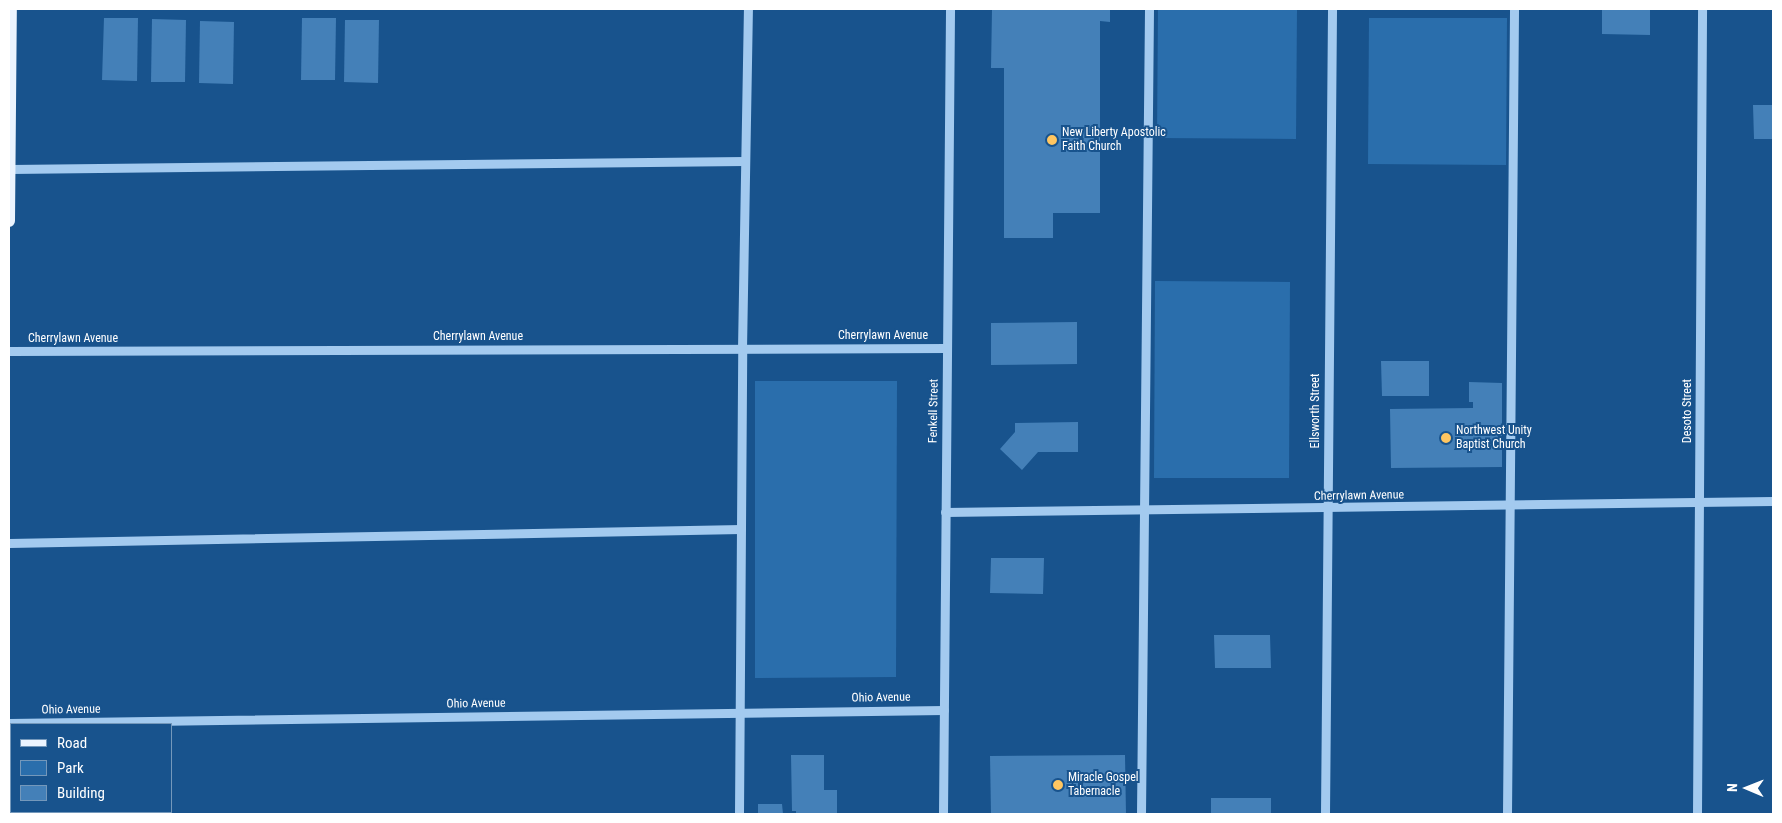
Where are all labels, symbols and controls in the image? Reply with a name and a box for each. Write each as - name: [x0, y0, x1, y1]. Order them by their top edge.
- place label: New Liberty Apostolic Faith Church: [1062, 126, 1166, 154]
- marker: New Liberty Apostolic Faith Church: [1046, 134, 1058, 146]
- street label: Cherrylawn Avenue: [838, 329, 928, 343]
- street label: Cherrylawn Avenue: [433, 330, 523, 344]
- street label: Cherrylawn Avenue: [28, 332, 118, 346]
- street label: Ellsworth Street: [1309, 374, 1323, 448]
- street label: Fenkell Street: [926, 379, 942, 443]
- street label: Desoto Street: [1681, 379, 1695, 443]
- place label: Northwest Unity Baptist Church: [1456, 424, 1532, 452]
- marker: Northwest Unity Baptist Church: [1440, 432, 1452, 444]
- street label: Cherrylawn Avenue: [1314, 488, 1404, 504]
- street label: Ohio Avenue: [851, 690, 911, 706]
- street label: Ohio Avenue: [446, 696, 506, 712]
- street label: Ohio Avenue: [41, 702, 101, 718]
- legend: [10, 723, 172, 813]
- text: Road: [57, 734, 87, 752]
- text: Park: [57, 759, 84, 777]
- north arrow: [1722, 763, 1772, 813]
- place label: Miracle Gospel Tabernacle: [1068, 771, 1139, 799]
- marker: Miracle Gospel Tabernacle: [1052, 779, 1064, 791]
- text: N: [1724, 783, 1740, 792]
- text: Building: [57, 784, 105, 802]

